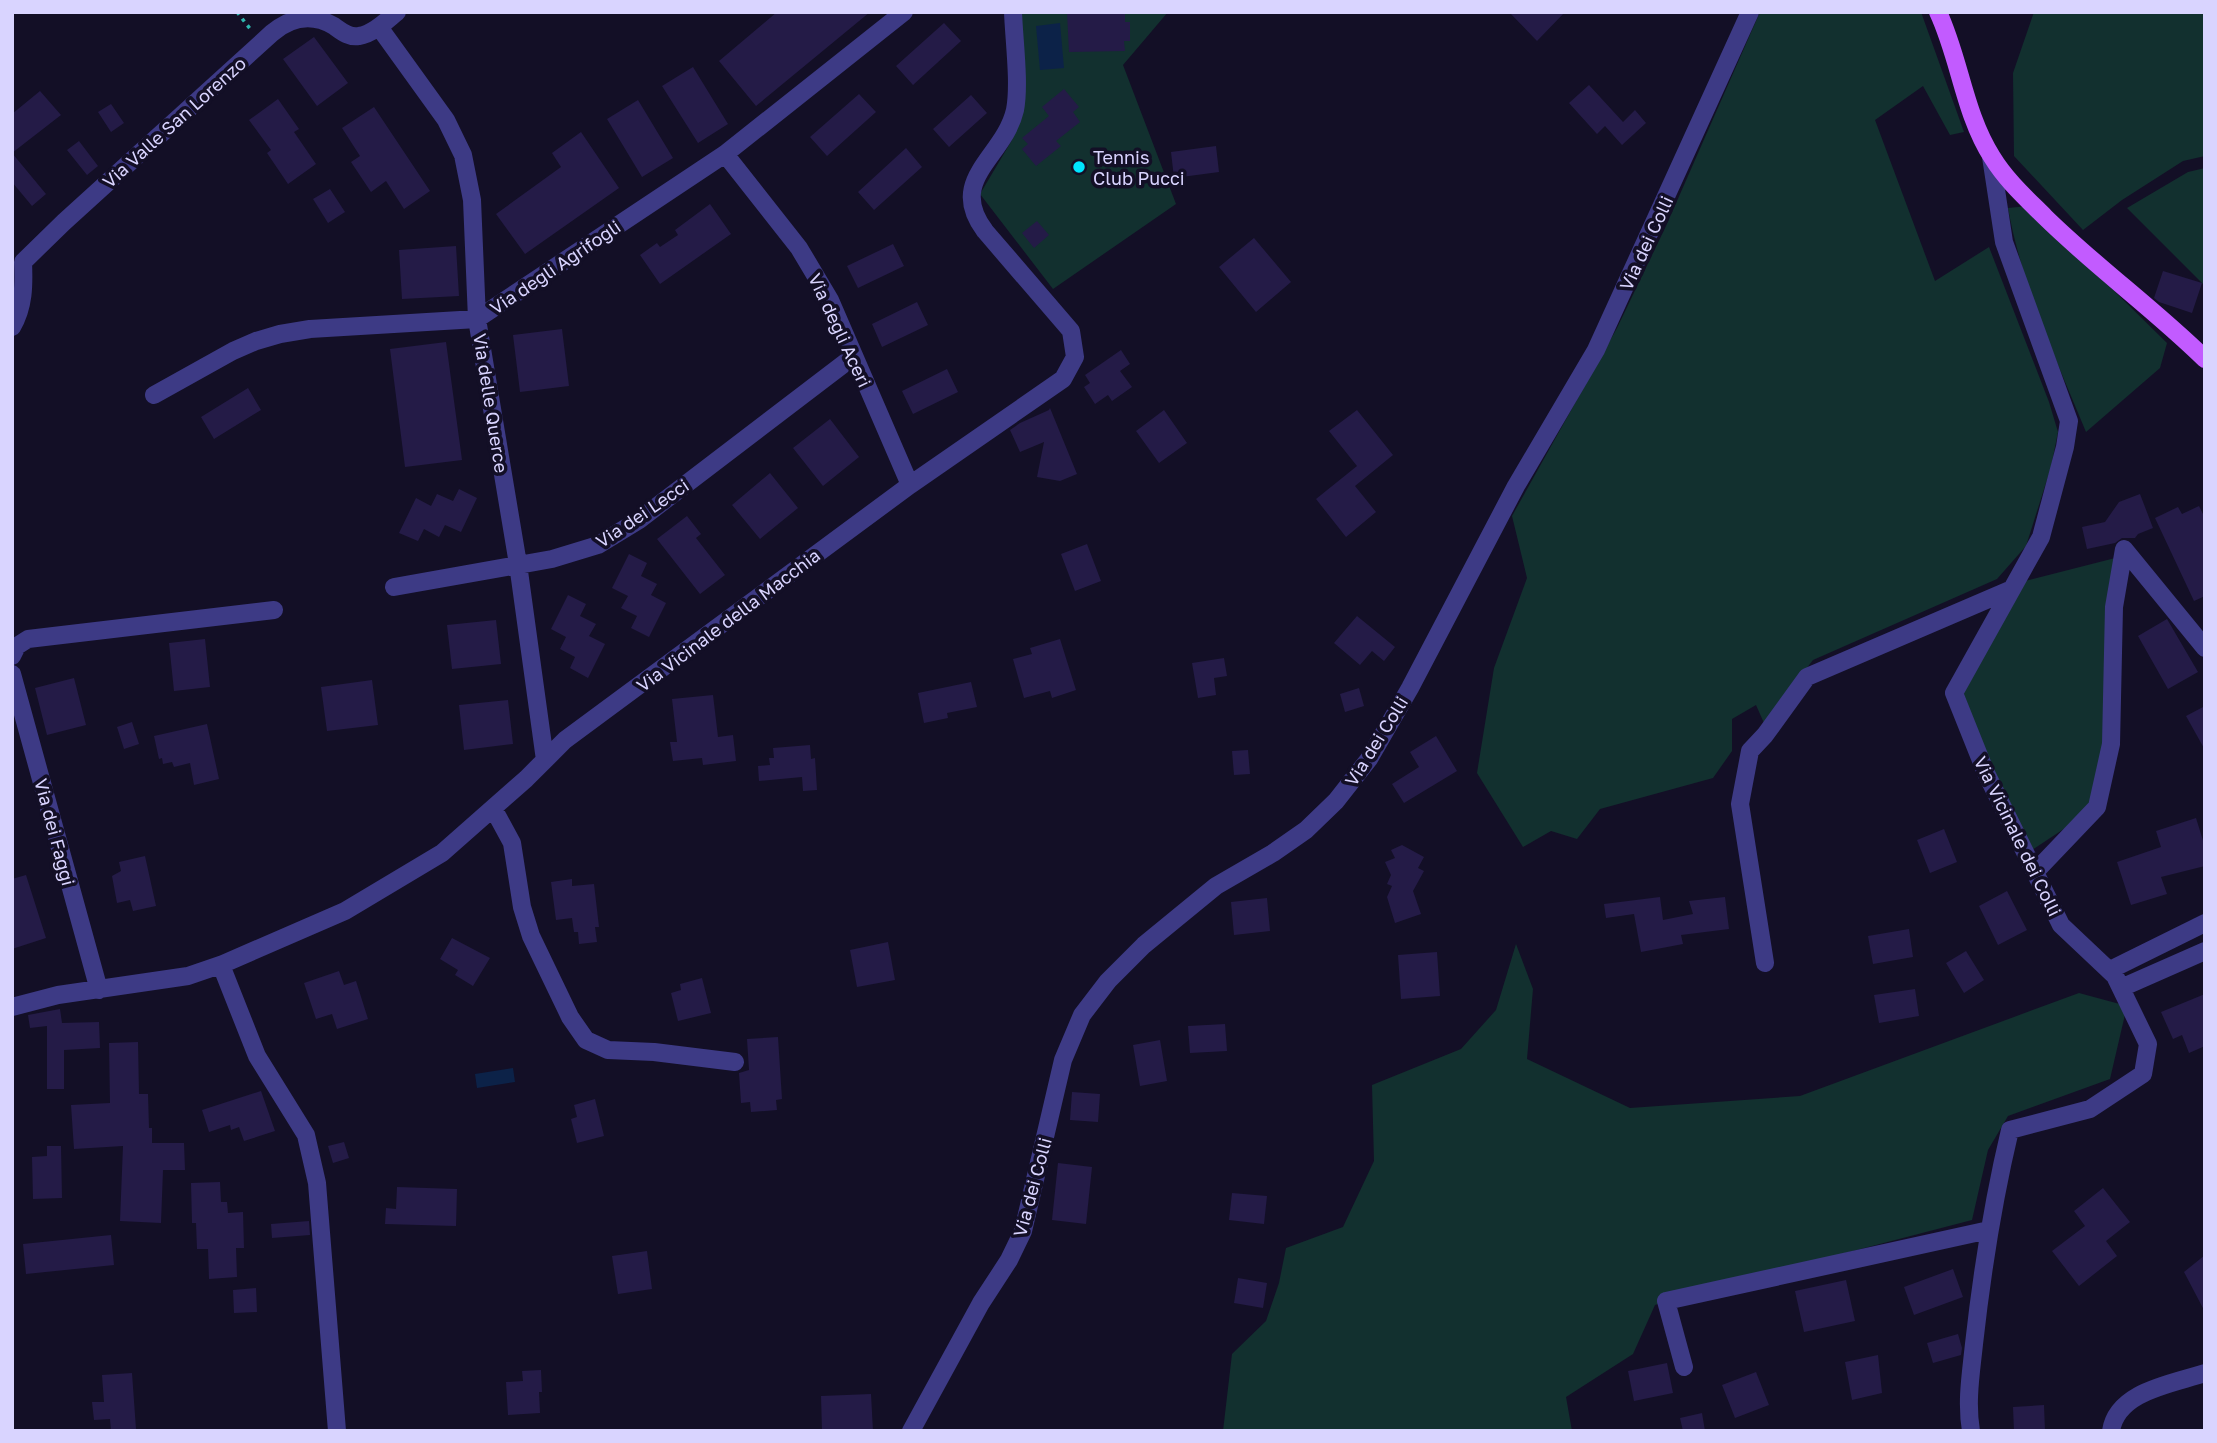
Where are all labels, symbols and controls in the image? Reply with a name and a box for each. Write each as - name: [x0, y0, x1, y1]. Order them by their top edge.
- street label: Via Valle San Lorenzo: [98, 52, 250, 192]
- place label: Tennis Club Pucci: [1093, 146, 1185, 189]
- marker: Tennis Club Pucci: [1071, 159, 1087, 175]
- street label: Via dei Colli: [1615, 192, 1677, 294]
- street label: Via degli Agrifogli: [485, 215, 625, 319]
- street label: Via degli Aceri: [804, 270, 876, 390]
- street label: Via delle Querce: [469, 332, 513, 474]
- street label: Via dei Lecci: [591, 474, 693, 552]
- street label: Via Vicinale della Macchia: [632, 544, 824, 696]
- street label: Via dei Colli: [1340, 692, 1412, 790]
- street label: Via Vicinale dei Colli: [1970, 753, 2066, 919]
- street label: Via dei Faggi: [30, 776, 80, 888]
- street label: Via dei Colli: [1008, 1135, 1056, 1239]

